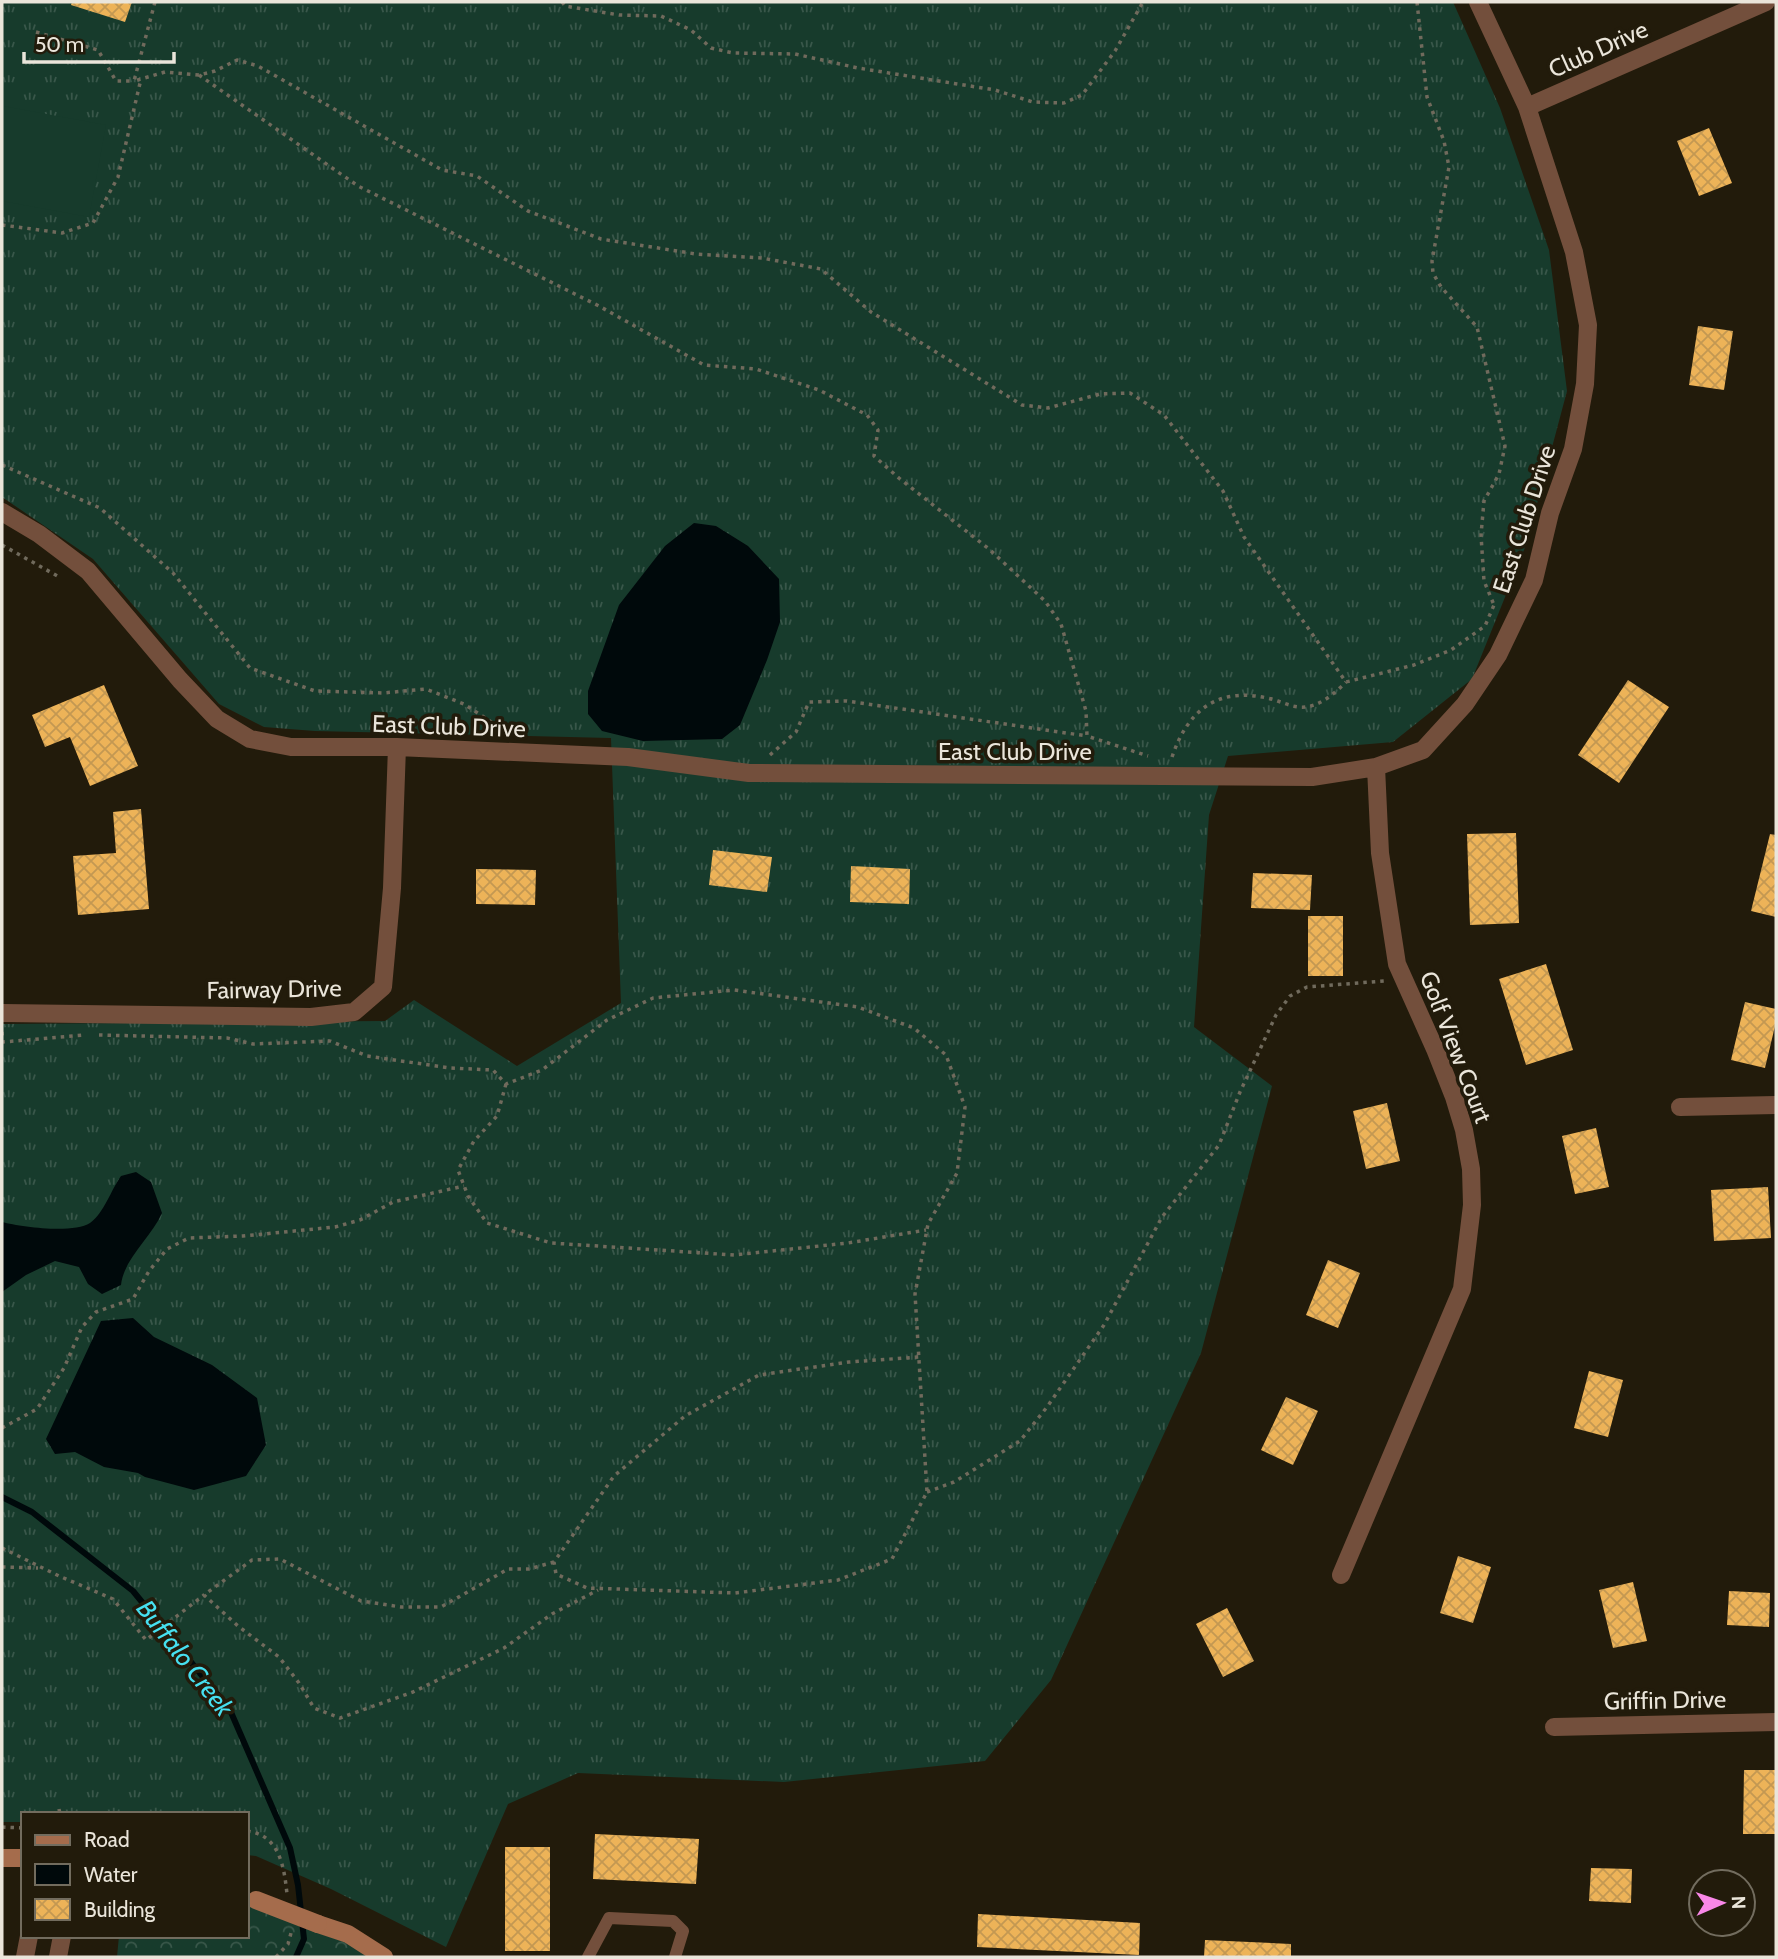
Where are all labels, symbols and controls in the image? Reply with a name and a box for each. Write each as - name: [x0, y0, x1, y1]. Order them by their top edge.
- street label: Club Drive: [1544, 14, 1652, 84]
- scale bar: [24, 21, 175, 65]
- text: 50 m: [35, 32, 84, 57]
- street label: East Club Drive: [1486, 441, 1562, 597]
- street label: East Club Drive: [372, 709, 526, 743]
- street label: East Club Drive: [938, 737, 1092, 766]
- street label: Golf View Court: [1414, 967, 1498, 1127]
- street label: Fairway Drive: [206, 973, 342, 1005]
- water label: Buffalo Creek: [130, 1593, 241, 1723]
- street label: Griffin Drive: [1604, 1684, 1726, 1716]
- legend: [21, 1812, 248, 1938]
- text: Road: [84, 1827, 130, 1852]
- text: Water: [84, 1862, 138, 1887]
- north arrow: [1687, 1868, 1757, 1938]
- text: N: [1727, 1895, 1750, 1910]
- text: Building: [84, 1897, 156, 1922]

